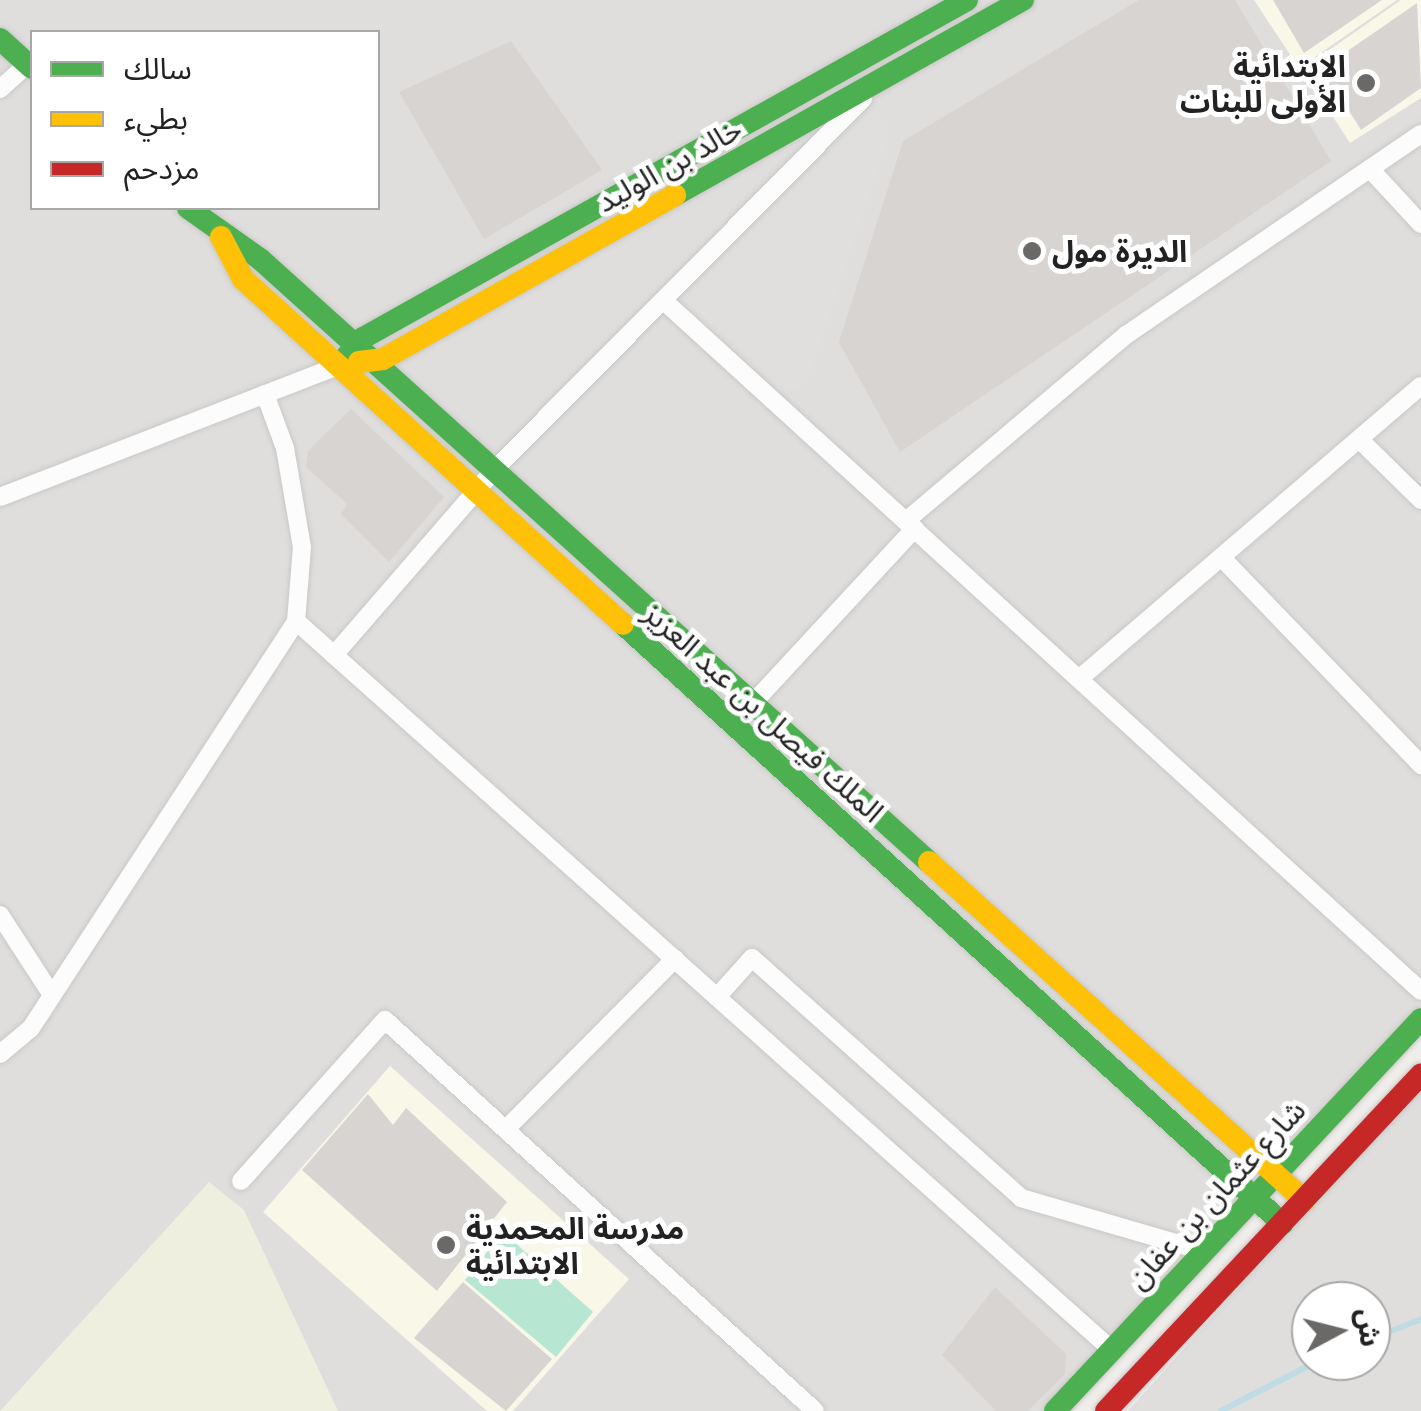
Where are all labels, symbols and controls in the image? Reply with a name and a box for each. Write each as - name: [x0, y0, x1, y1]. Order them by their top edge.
- legend: [30, 30, 380, 210]
- place label: الابتدائية الأولى للبنات: [1180, 48, 1346, 118]
- text: سالك: [124, 49, 192, 87]
- marker: الابتدائية الأولى للبنات: [1355, 72, 1377, 94]
- text: بطيء: [124, 99, 188, 137]
- street label: خالد بن الوليد: [590, 110, 748, 220]
- text: مزدحم: [124, 149, 200, 187]
- place label: الديرة مول: [1052, 233, 1187, 269]
- marker: الديرة مول: [1021, 240, 1043, 262]
- street label: الملك فيصل بن عبد العزيز: [637, 595, 891, 829]
- street label: شارع عثمان بن عفان: [1119, 1092, 1313, 1296]
- place label: مدرسة المحمدية الابتدائية: [466, 1210, 684, 1280]
- marker: مدرسة المحمدية الابتدائية: [435, 1234, 457, 1256]
- north arrow: [1291, 1281, 1391, 1381]
- text: ش: [1350, 1306, 1389, 1349]

